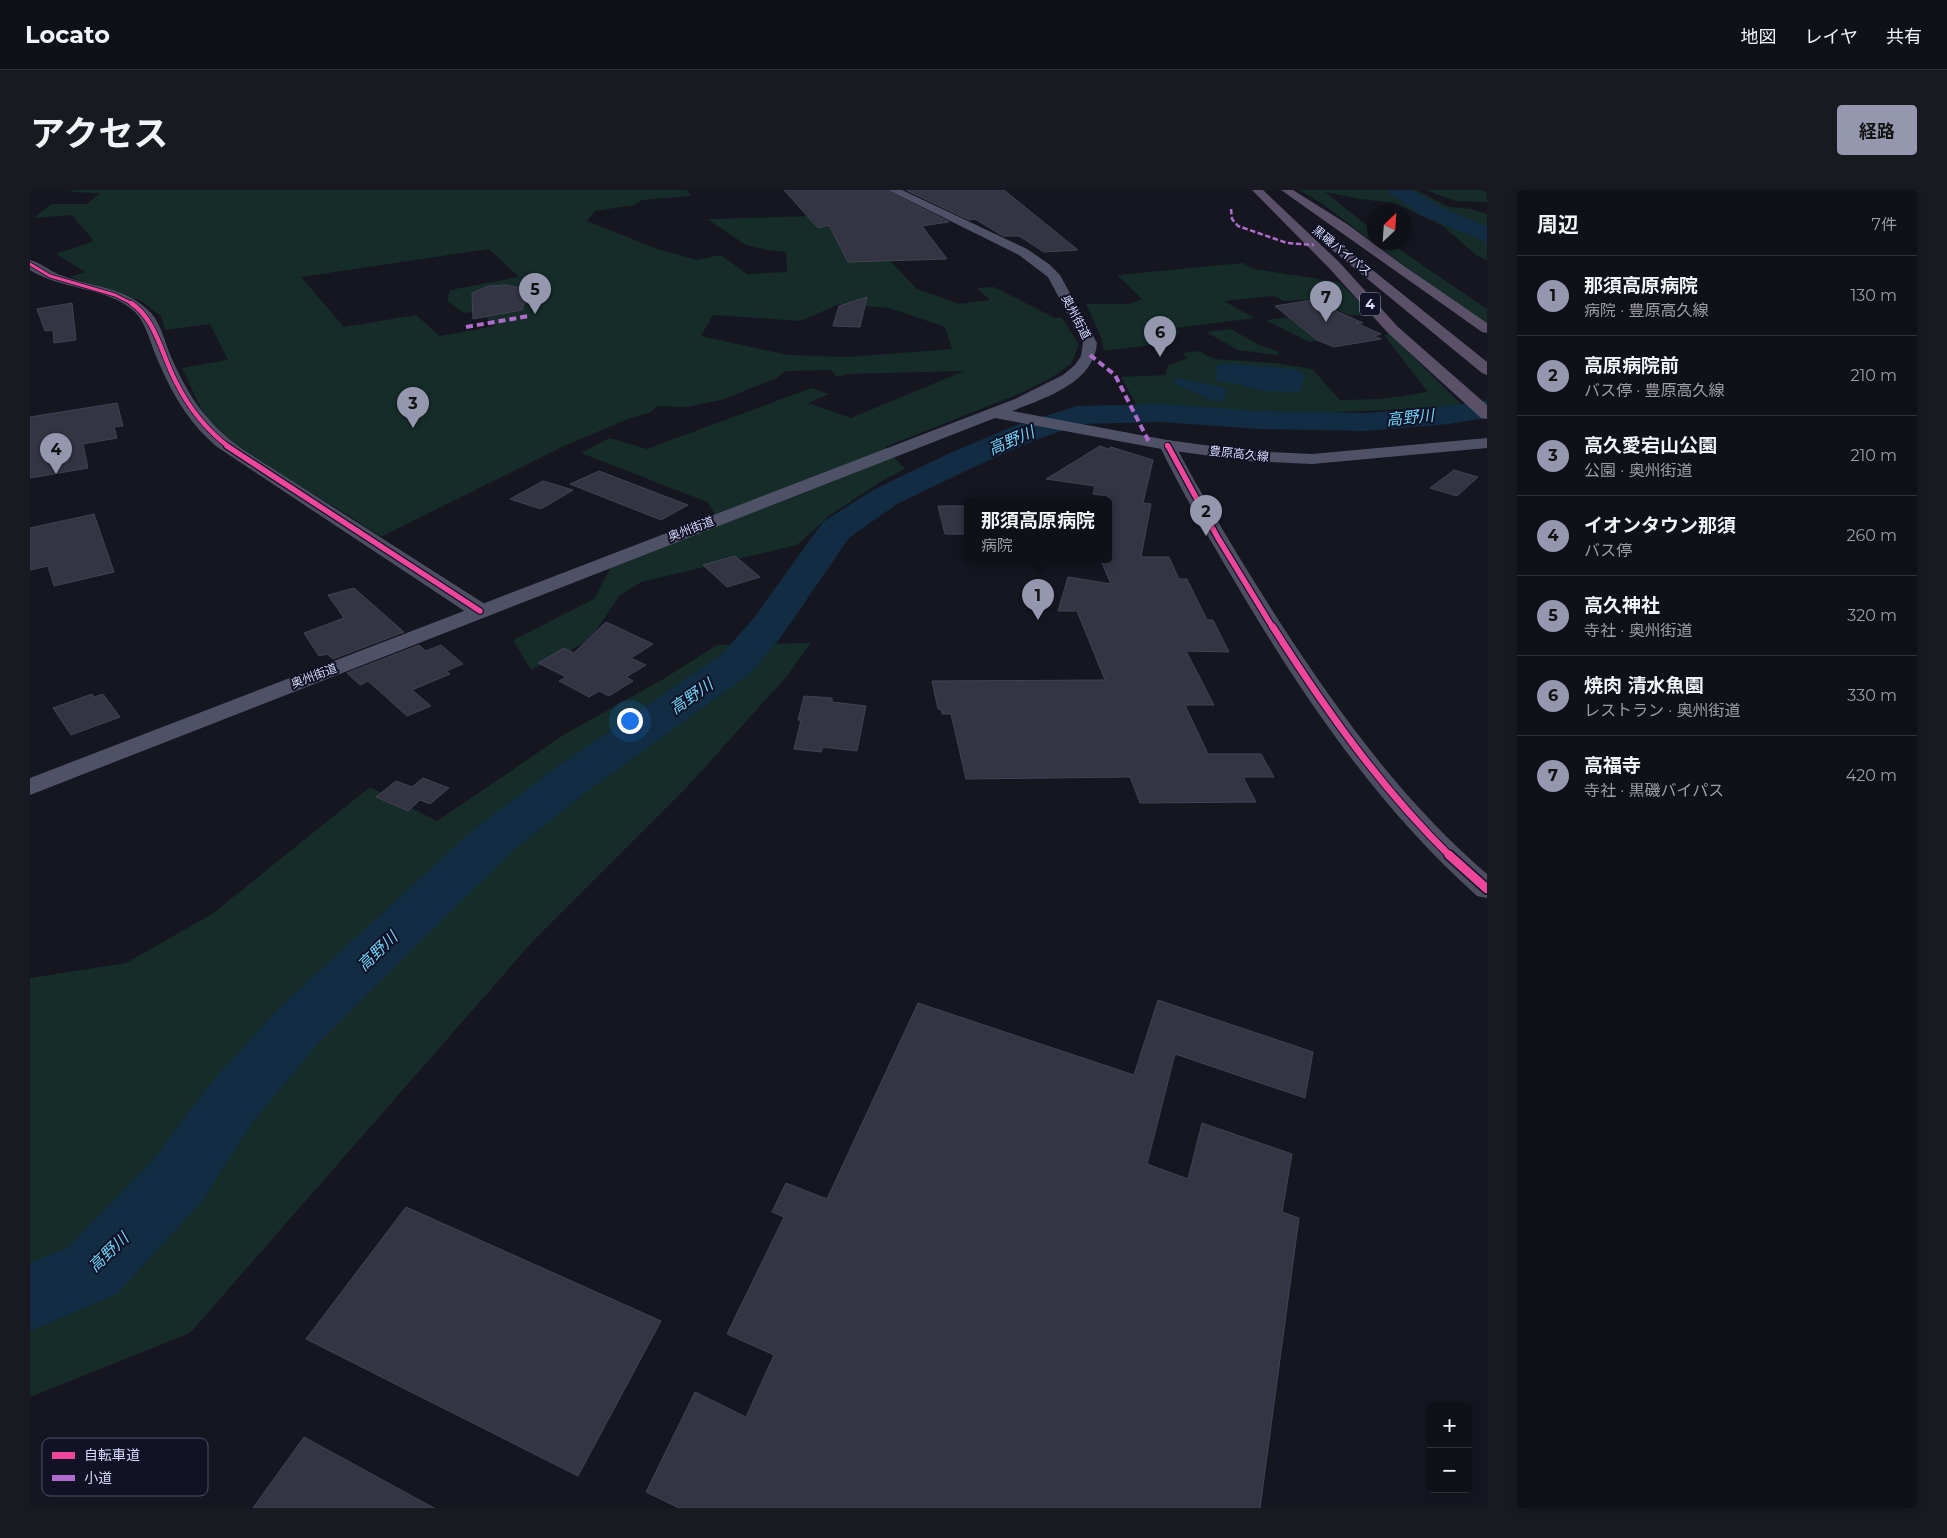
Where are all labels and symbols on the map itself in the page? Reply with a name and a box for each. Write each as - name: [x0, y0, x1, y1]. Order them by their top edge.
- north arrow: [1367, 205, 1412, 250]
- street label: 黒磯バイパス: [1310, 222, 1375, 279]
- pin: 5: [519, 273, 551, 314]
- pin: 7: [1310, 281, 1342, 322]
- street label: 奥州街道: [1059, 292, 1094, 341]
- road number: 4: [1360, 292, 1380, 316]
- pin: 6: [1144, 316, 1176, 357]
- pin: 3: [397, 387, 429, 428]
- water label: 高野川: [1385, 405, 1437, 429]
- water label: 高野川: [985, 422, 1039, 459]
- pin: 4: [40, 433, 72, 474]
- street label: 豊原高久線: [1208, 443, 1270, 464]
- pin: 2: [1190, 495, 1222, 536]
- street label: 奥州街道: [666, 513, 716, 544]
- pin: 1: [1022, 579, 1054, 620]
- street label: 奥州街道: [289, 660, 339, 691]
- water label: 高野川: [666, 674, 718, 718]
- your location: [617, 708, 643, 734]
- water label: 高野川: [353, 926, 403, 975]
- water label: 高野川: [84, 1227, 134, 1276]
- legend: [42, 1438, 208, 1496]
- text: 自転車道: [84, 1446, 140, 1464]
- text: 小道: [84, 1469, 112, 1487]

